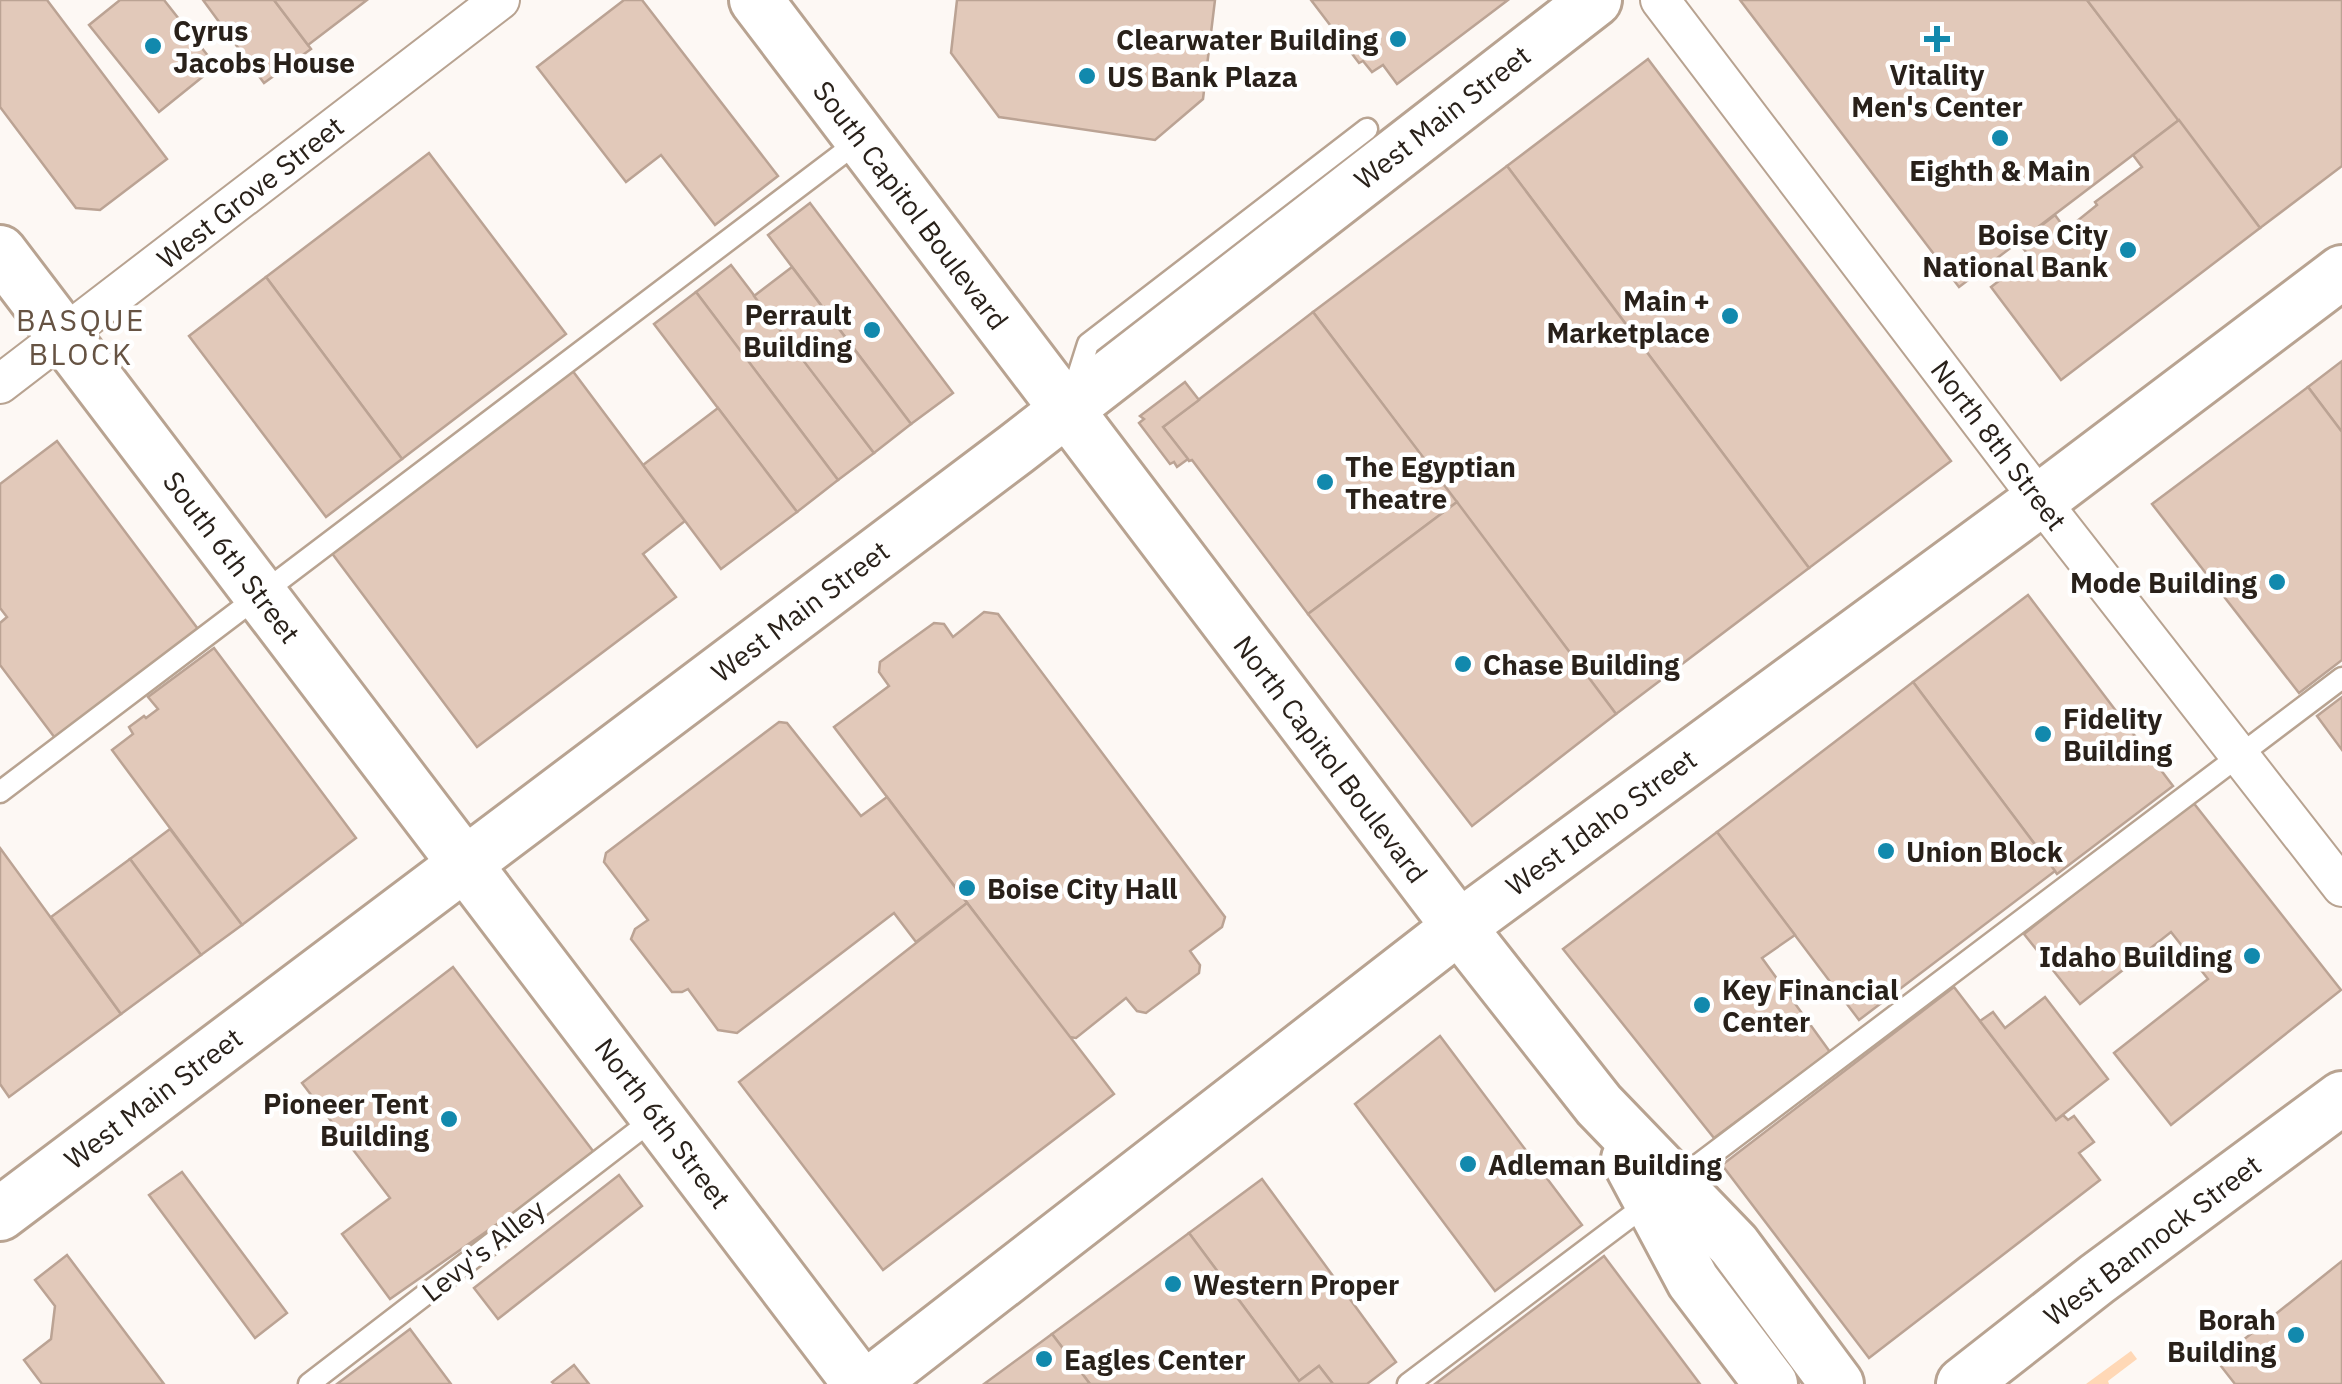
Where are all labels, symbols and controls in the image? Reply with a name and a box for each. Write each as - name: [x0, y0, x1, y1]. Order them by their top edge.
- place label: Cyrus Jacobs House: [173, 12, 355, 81]
- place label: Clearwater Building: [1116, 21, 1379, 58]
- marker: Vitality Men's Center: [1924, 26, 1950, 52]
- marker: Clearwater Building: [1387, 28, 1409, 50]
- marker: Cyrus Jacobs House: [142, 35, 164, 57]
- street label: West Main Street: [1346, 37, 1538, 197]
- place label: Vitality Men's Center: [1851, 56, 2023, 125]
- place label: US Bank Plaza: [1107, 58, 1298, 95]
- marker: US Bank Plaza: [1076, 65, 1098, 87]
- street label: South Capitol Boulevard: [805, 73, 1017, 337]
- street label: West Grove Street: [149, 107, 351, 277]
- marker: Eighth & Main: [1989, 127, 2011, 149]
- place label: Eighth & Main: [1909, 152, 2091, 189]
- place label: Boise City National Bank: [1922, 216, 2109, 285]
- marker: Boise City National Bank: [2117, 239, 2139, 261]
- place label: Main + Marketplace: [1546, 282, 1710, 351]
- place label: Perrault Building: [743, 296, 853, 365]
- district label: BASQUE BLOCK: [16, 300, 146, 373]
- marker: Main + Marketplace: [1719, 305, 1741, 327]
- marker: Perrault Building: [861, 319, 883, 341]
- street label: North 8th Street: [1923, 352, 2075, 538]
- place label: The Egyptian Theatre: [1345, 448, 1516, 517]
- street label: South 6th Street: [155, 464, 309, 650]
- marker: The Egyptian Theatre: [1314, 471, 1336, 493]
- street label: West Main Street: [703, 532, 897, 690]
- place label: Mode Building: [2070, 564, 2258, 601]
- marker: Mode Building: [2266, 571, 2288, 593]
- street label: North Capitol Boulevard: [1226, 628, 1436, 890]
- place label: Chase Building: [1483, 646, 1680, 683]
- marker: Chase Building: [1452, 653, 1474, 675]
- place label: Fidelity Building: [2063, 700, 2173, 769]
- marker: Fidelity Building: [2032, 723, 2054, 745]
- street label: West Idaho Street: [1498, 740, 1704, 904]
- place label: Union Block: [1906, 833, 2064, 870]
- marker: Union Block: [1875, 840, 1897, 862]
- place label: Boise City Hall: [987, 870, 1177, 907]
- marker: Boise City Hall: [956, 877, 978, 899]
- place label: Idaho Building: [2039, 938, 2233, 975]
- marker: Idaho Building: [2241, 945, 2263, 967]
- place label: Key Financial Center: [1722, 971, 1899, 1040]
- marker: Key Financial Center: [1691, 994, 1713, 1016]
- street label: West Main Street: [56, 1019, 250, 1177]
- street label: North 6th Street: [587, 1030, 739, 1216]
- place label: Pioneer Tent Building: [263, 1085, 430, 1154]
- marker: Pioneer Tent Building: [438, 1108, 460, 1130]
- place label: Adleman Building: [1488, 1146, 1722, 1183]
- street label: West Bannock Street: [2036, 1146, 2268, 1334]
- marker: Adleman Building: [1457, 1153, 1479, 1175]
- street label: Levy's Alley: [414, 1190, 552, 1310]
- place label: Western Proper: [1193, 1266, 1399, 1303]
- marker: Western Proper: [1162, 1273, 1184, 1295]
- place label: Borah Building: [2167, 1301, 2277, 1370]
- marker: Borah Building: [2285, 1324, 2307, 1346]
- place label: Eagles Center: [1064, 1341, 1246, 1378]
- marker: Eagles Center: [1033, 1348, 1055, 1370]

